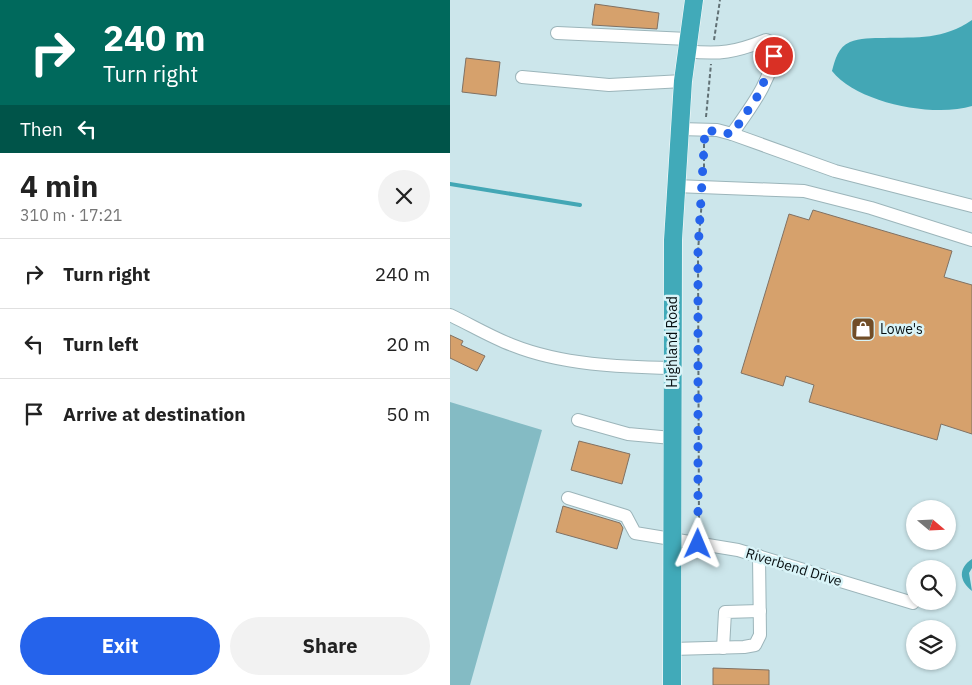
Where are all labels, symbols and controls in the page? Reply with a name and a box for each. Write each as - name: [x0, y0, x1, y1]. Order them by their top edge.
- text: 240 m: [103, 15, 206, 61]
- icon: right: [20, 20, 85, 85]
- pin: [753, 35, 795, 77]
- icon: arrive: [760, 42, 788, 70]
- text: Turn right: [103, 59, 198, 88]
- icon: left: [73, 115, 101, 143]
- text: Then: [20, 117, 63, 141]
- text: 4 min: [20, 166, 98, 205]
- button: close: [378, 170, 430, 222]
- text: 310 m · 17:21: [20, 205, 122, 225]
- icon: right: [20, 260, 48, 288]
- text: Turn right: [63, 262, 150, 286]
- text: 240 m: [375, 262, 430, 286]
- street label: Highland Road: [663, 296, 681, 388]
- shop icon: Lowe's: [850, 316, 876, 342]
- place label: Lowe's: [880, 320, 923, 338]
- icon: left: [20, 330, 48, 358]
- text: Turn left: [63, 332, 139, 356]
- text: 20 m: [386, 332, 430, 356]
- icon: arrive: [20, 400, 48, 428]
- text: Arrive at destination: [63, 402, 246, 426]
- text: 50 m: [386, 402, 430, 426]
- north arrow: [906, 500, 956, 550]
- map controls: [906, 500, 956, 670]
- position arrow: [671, 517, 723, 569]
- street label: Riverbend Drive: [744, 544, 845, 590]
- button: search: [906, 560, 956, 610]
- button: Exit: [20, 617, 220, 675]
- button: Share: [230, 617, 430, 675]
- button: layers: [906, 620, 956, 670]

